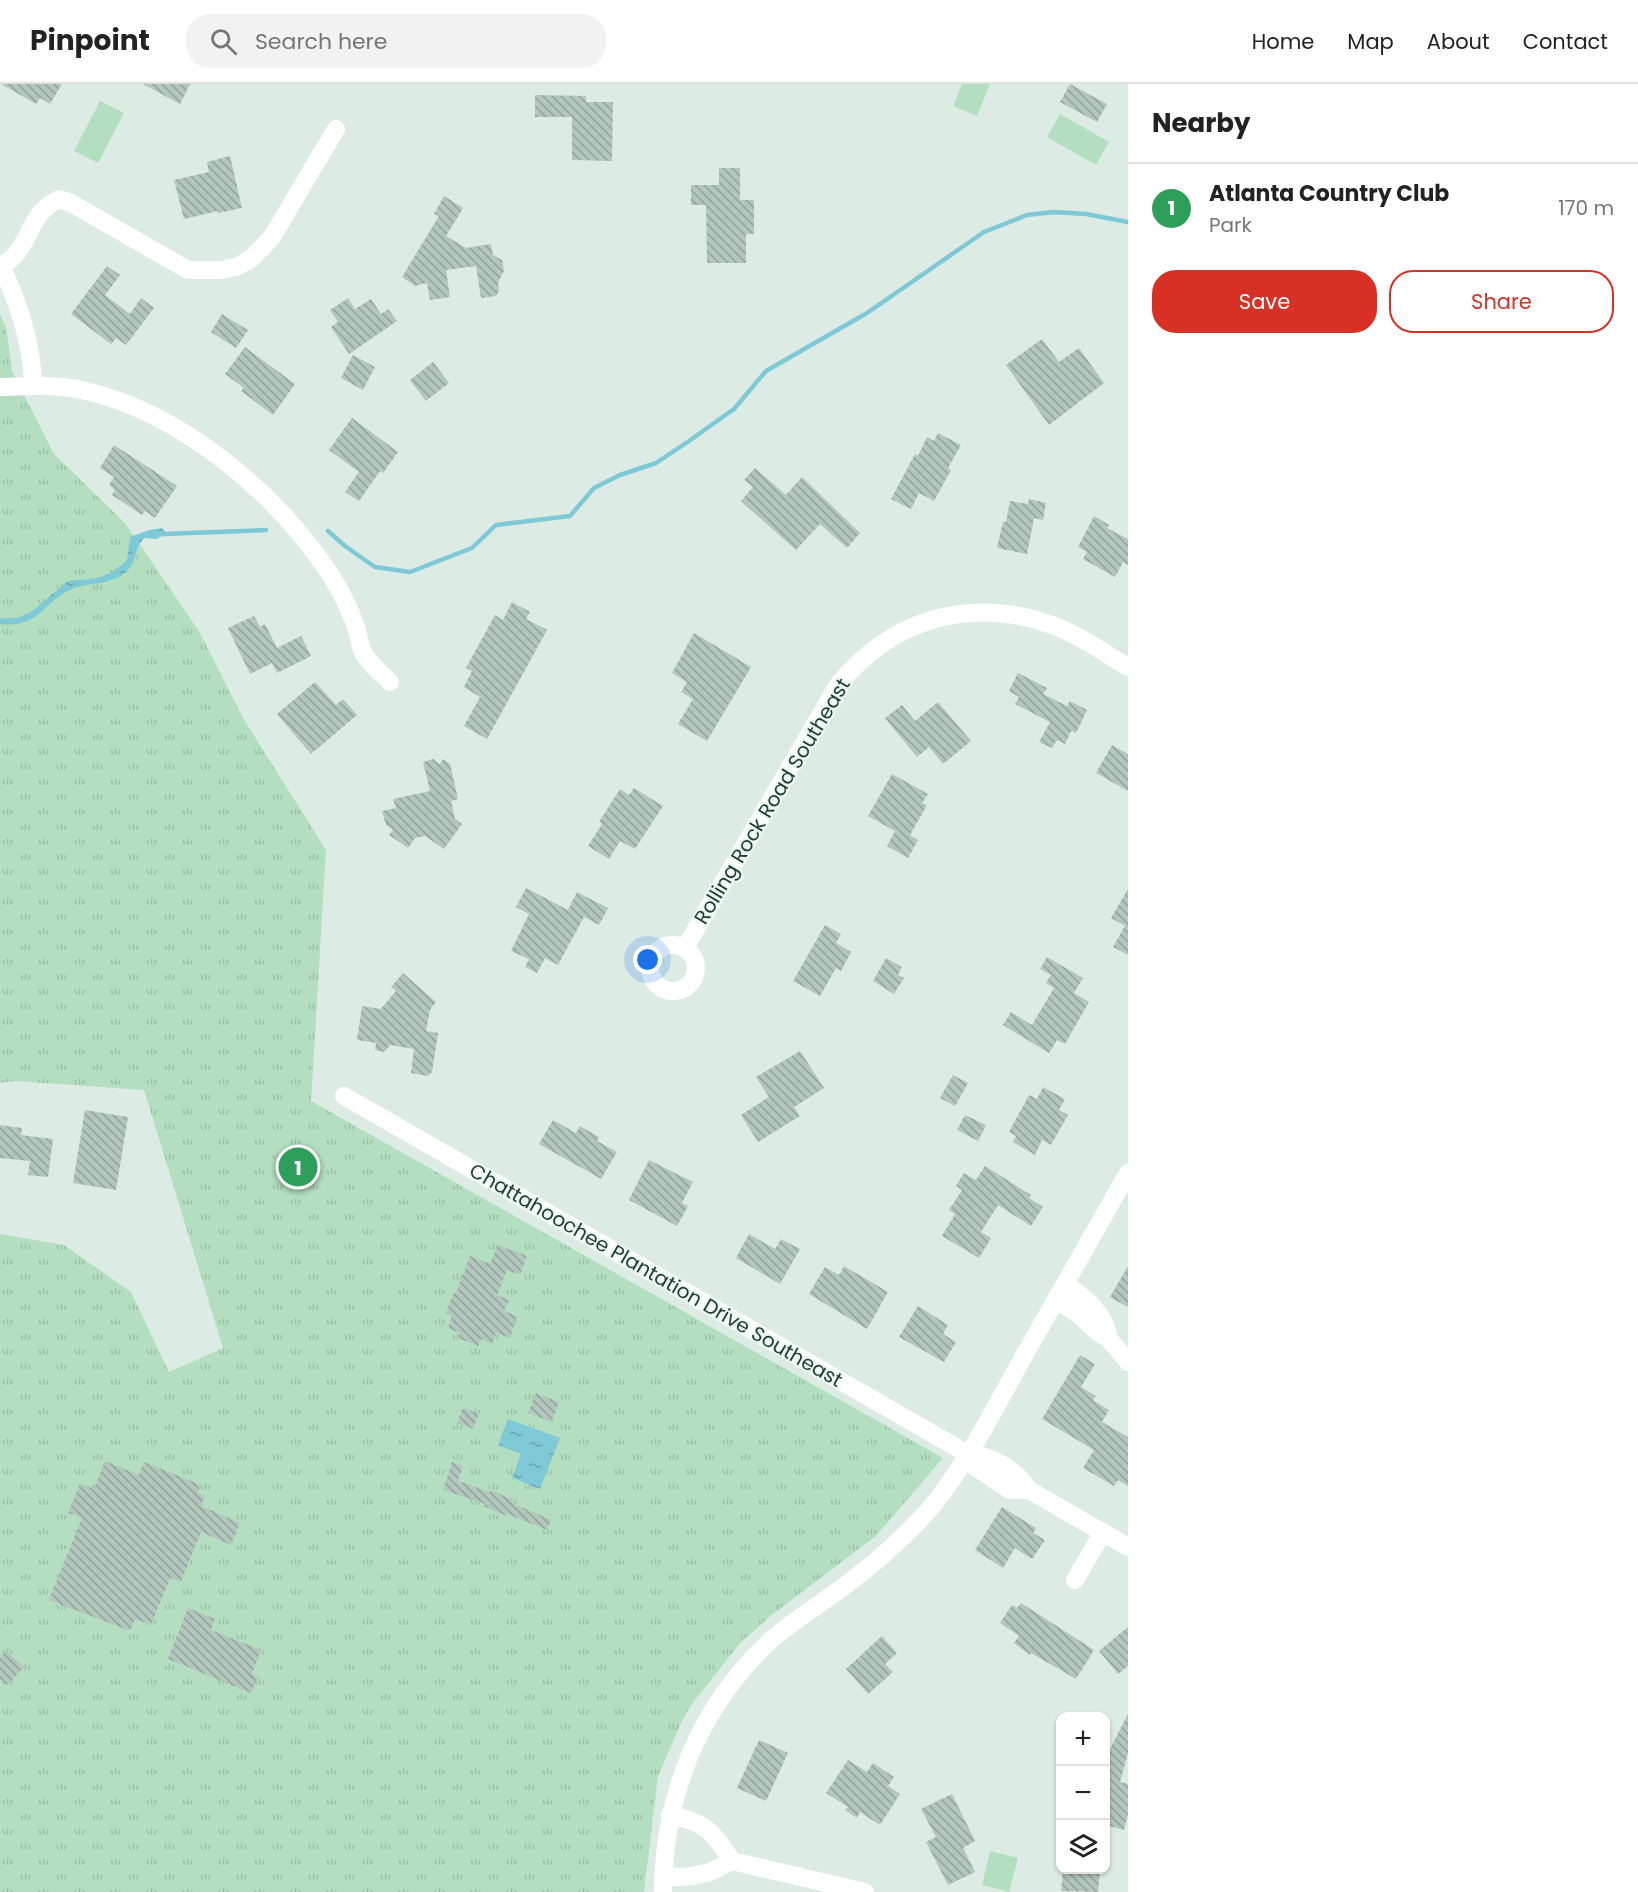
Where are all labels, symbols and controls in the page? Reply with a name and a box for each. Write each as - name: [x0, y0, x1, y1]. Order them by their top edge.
- search box: [186, 14, 606, 68]
- text: Pinpoint: [30, 21, 150, 60]
- icon: search: [207, 25, 240, 58]
- text: Search here: [255, 26, 387, 57]
- text: Home: [1252, 27, 1314, 56]
- text: Map: [1347, 27, 1394, 56]
- text: About: [1427, 27, 1490, 56]
- text: Contact: [1523, 27, 1608, 56]
- text: Nearby: [1152, 105, 1250, 141]
- text: Atlanta Country Club: [1209, 178, 1449, 209]
- text: 1: [1168, 194, 1175, 222]
- text: 170 m: [1558, 194, 1614, 222]
- text: Park: [1209, 211, 1252, 239]
- button: Save: [1152, 270, 1377, 333]
- button: Share: [1389, 270, 1614, 333]
- street label: Rolling Rock Road Southeast: [687, 673, 857, 929]
- your location: [633, 945, 662, 974]
- pin: 1: [278, 1144, 318, 1190]
- street label: Chattahoochee Plantation Drive Southeast: [464, 1156, 848, 1394]
- map controls: [1056, 1712, 1110, 1874]
- button: +: [1056, 1712, 1110, 1766]
- button: −: [1056, 1766, 1110, 1820]
- button: layers: [1056, 1820, 1110, 1874]

